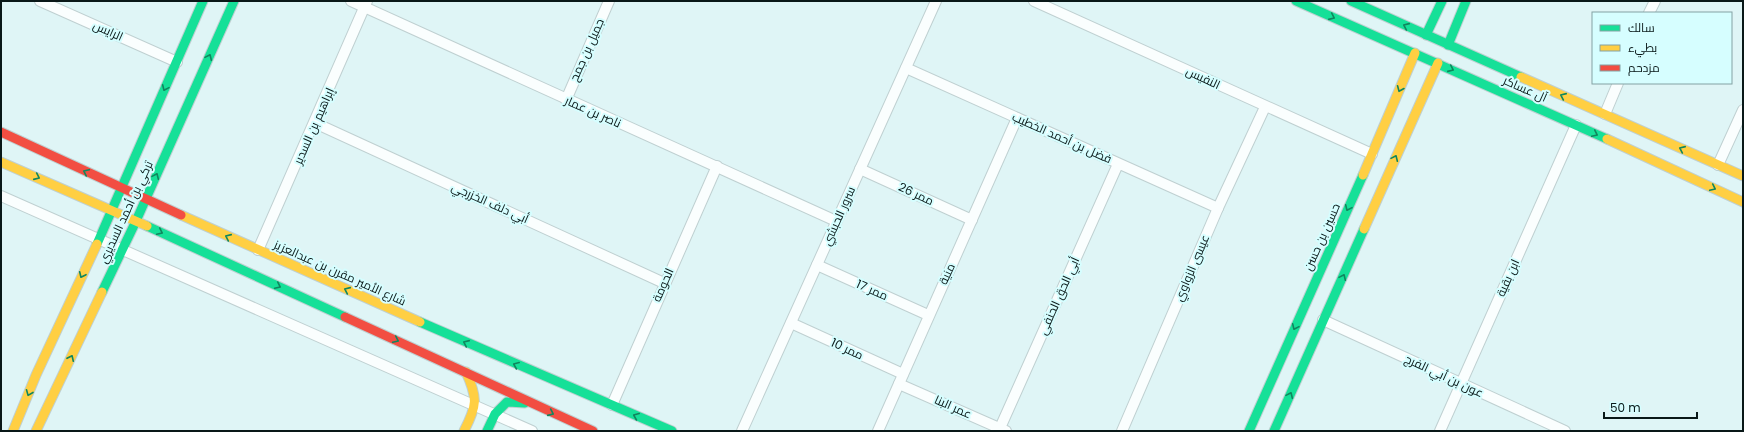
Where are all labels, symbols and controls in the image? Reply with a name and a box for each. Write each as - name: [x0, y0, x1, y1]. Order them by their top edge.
- one-way arrow: [1329, 12, 1336, 20]
- legend: [1592, 12, 1732, 84]
- street label: الرايس: [90, 16, 126, 45]
- street label: جميل بن جمح: [565, 16, 608, 84]
- text: سالك: [1628, 19, 1655, 36]
- one-way arrow: [1403, 23, 1411, 31]
- text: بطيء: [1628, 39, 1657, 58]
- one-way arrow: [204, 54, 212, 61]
- text: مزدحم: [1628, 59, 1660, 76]
- street label: النفيس: [1183, 62, 1223, 93]
- one-way arrow: [1447, 64, 1454, 72]
- street label: آل عساكر: [1500, 71, 1551, 106]
- one-way arrow: [162, 84, 170, 91]
- street label: إبراهيم بن السدير: [289, 85, 338, 168]
- one-way arrow: [1396, 85, 1404, 92]
- street label: ناصر بن عمار: [562, 91, 624, 131]
- one-way arrow: [1560, 92, 1567, 100]
- street label: فضل بن أحمد الخطيب: [1010, 108, 1115, 167]
- one-way arrow: [1591, 129, 1599, 137]
- one-way arrow: [1679, 146, 1686, 154]
- one-way arrow: [1391, 154, 1399, 161]
- street label: تركي بن أحمد السديري: [94, 157, 159, 267]
- one-way arrow: [83, 169, 90, 177]
- one-way arrow: [32, 172, 40, 180]
- one-way arrow: [151, 173, 159, 180]
- street label: أبي دلف الخزرجي: [448, 178, 532, 229]
- street label: ممر 26: [896, 178, 937, 209]
- street label: سرور الحبشي: [818, 183, 861, 249]
- one-way arrow: [1709, 183, 1717, 191]
- street label: حسين بن حسن: [1299, 200, 1344, 273]
- one-way arrow: [1345, 204, 1353, 211]
- one-way arrow: [156, 227, 163, 235]
- street label: عيسى الزواوي: [1170, 232, 1215, 304]
- one-way arrow: [225, 233, 232, 241]
- street label: شارع الأمير مقرن بن عبدالعزيز: [271, 235, 409, 309]
- street label: أبي الحق الحنفي: [1034, 254, 1085, 338]
- street label: ابن بقية: [1492, 256, 1523, 299]
- street label: منية: [934, 260, 959, 287]
- street label: الحومة: [648, 265, 677, 304]
- one-way arrow: [79, 270, 87, 278]
- one-way arrow: [1338, 273, 1346, 280]
- street label: ممر 17: [854, 275, 891, 304]
- one-way arrow: [274, 281, 281, 289]
- one-way arrow: [344, 286, 351, 294]
- one-way arrow: [1292, 323, 1300, 330]
- street label: ممر 10: [828, 334, 866, 363]
- one-way arrow: [392, 335, 400, 343]
- one-way arrow: [462, 339, 469, 347]
- street label: عون بن أبي الفرج: [1401, 350, 1486, 403]
- one-way arrow: [66, 354, 74, 362]
- one-way arrow: [513, 362, 521, 370]
- one-way arrow: [25, 389, 33, 396]
- street label: عمر البنا: [932, 391, 975, 422]
- one-way arrow: [1285, 392, 1293, 400]
- scale bar: [1604, 394, 1697, 420]
- text: 50 m: [1610, 399, 1641, 416]
- one-way arrow: [547, 408, 555, 416]
- one-way arrow: [633, 412, 640, 420]

